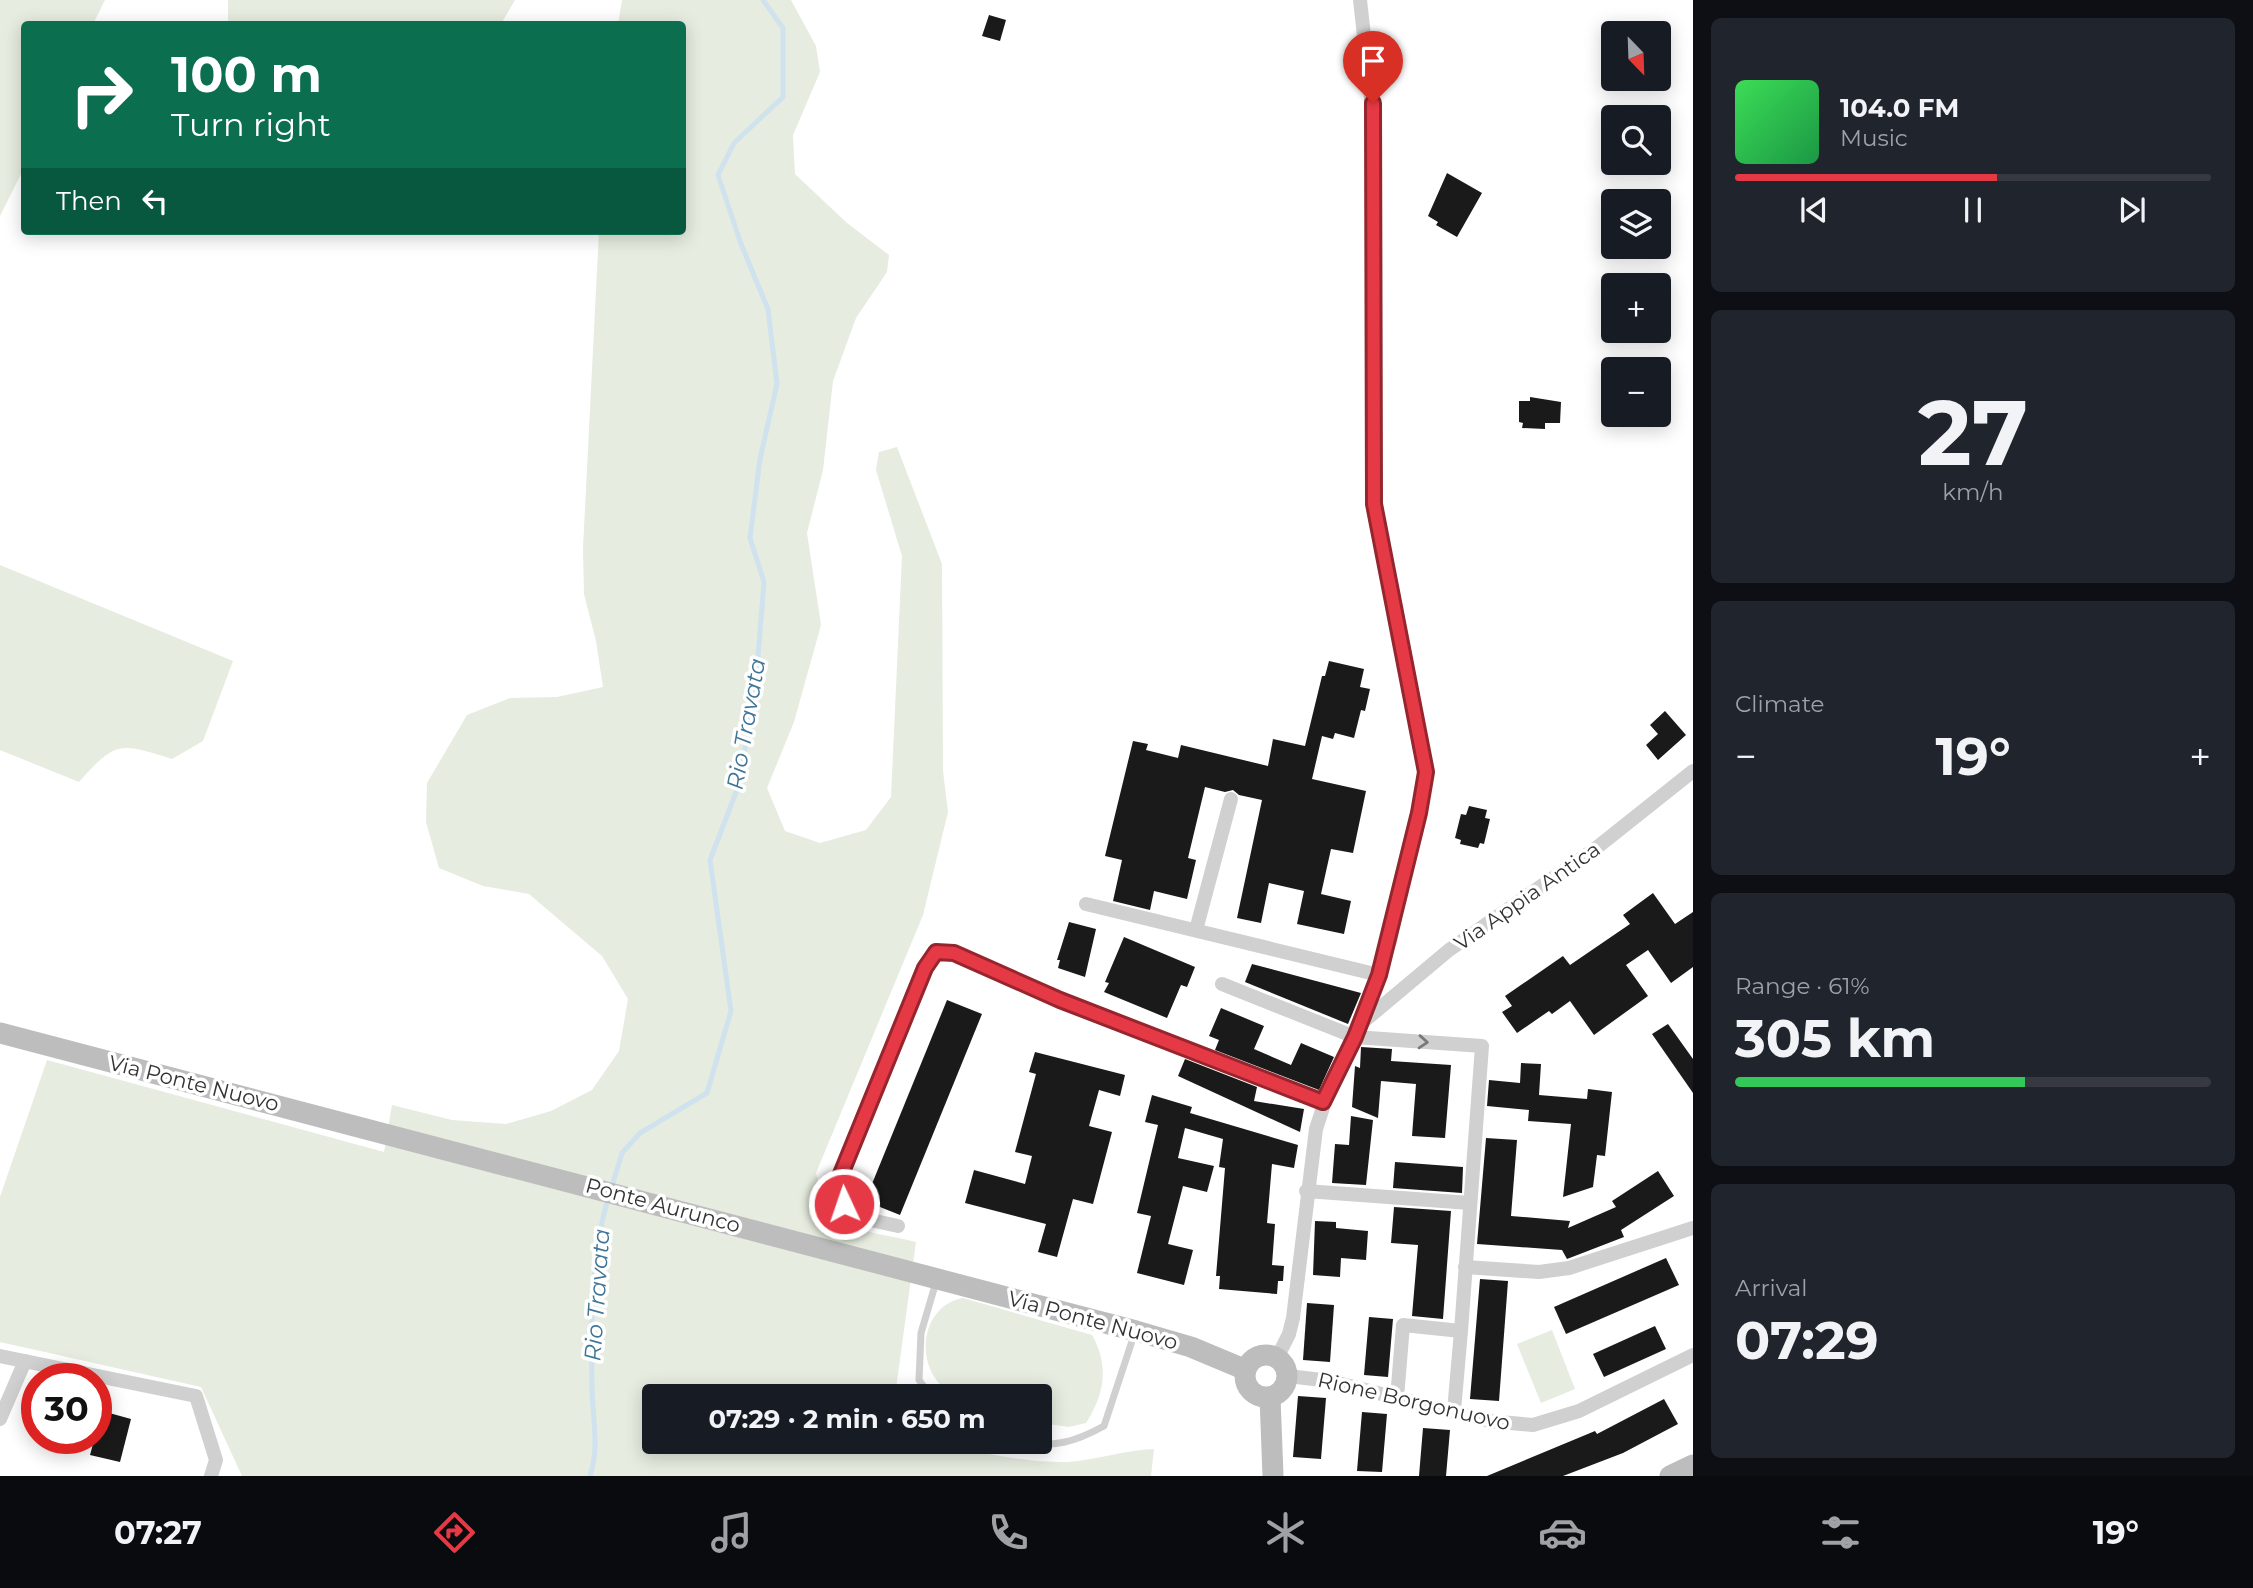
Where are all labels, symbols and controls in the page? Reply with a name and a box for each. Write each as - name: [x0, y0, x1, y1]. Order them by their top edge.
- north arrow: [1601, 21, 1671, 91]
- map controls: [1601, 21, 1671, 427]
- pin: [1343, 31, 1403, 103]
- icon: arrive: [1354, 42, 1392, 80]
- text: 100 m: [171, 45, 322, 104]
- icon: right: [56, 49, 147, 140]
- text: 104.0 FM: [1840, 92, 1959, 124]
- text: Turn right: [171, 105, 331, 144]
- button: search: [1601, 105, 1671, 175]
- text: Music: [1840, 124, 1908, 152]
- icon: left: [136, 182, 174, 220]
- text: Then: [56, 185, 122, 217]
- button: layers: [1601, 189, 1671, 259]
- icon: previous: [1795, 191, 1833, 229]
- icon: pause: [1954, 191, 1992, 229]
- icon: next: [2113, 191, 2151, 229]
- button: +: [1601, 273, 1671, 343]
- button: −: [1601, 357, 1671, 427]
- text: 27: [1918, 377, 2028, 488]
- text: km/h: [1942, 478, 2004, 506]
- water label: Rio Travata: [721, 656, 771, 792]
- text: Climate: [1735, 690, 1824, 718]
- text: 19°: [1935, 725, 2011, 788]
- text: −: [1735, 733, 1757, 780]
- text: +: [2189, 733, 2211, 780]
- street label: Via Appia Antica: [1449, 836, 1605, 956]
- text: Range · 61%: [1735, 972, 1870, 1000]
- text: 305 km: [1735, 1007, 1935, 1070]
- one-way arrow: [1418, 1034, 1429, 1049]
- street label: Via Ponte Nuovo: [106, 1050, 282, 1116]
- position arrow: [807, 1167, 881, 1241]
- street label: Ponte Aurunco: [583, 1172, 743, 1238]
- water label: Rio Travata: [578, 1228, 616, 1362]
- text: Arrival: [1735, 1274, 1808, 1302]
- street label: Via Ponte Nuovo: [1005, 1285, 1181, 1355]
- text: 07:29: [1735, 1309, 1879, 1372]
- speed limit sign: 30: [21, 1363, 112, 1454]
- street label: Rione Borgonuovo: [1315, 1367, 1513, 1435]
- text: 07:29 · 2 min · 650 m: [708, 1403, 986, 1435]
- icon: directions: [430, 1508, 479, 1557]
- icon: music: [707, 1508, 756, 1557]
- icon: phone: [984, 1508, 1033, 1557]
- icon: climate: [1261, 1508, 1310, 1557]
- icon: car: [1538, 1508, 1587, 1557]
- icon: filters: [1816, 1508, 1865, 1557]
- text: 07:27: [114, 1513, 202, 1552]
- text: 19°: [2093, 1513, 2139, 1552]

